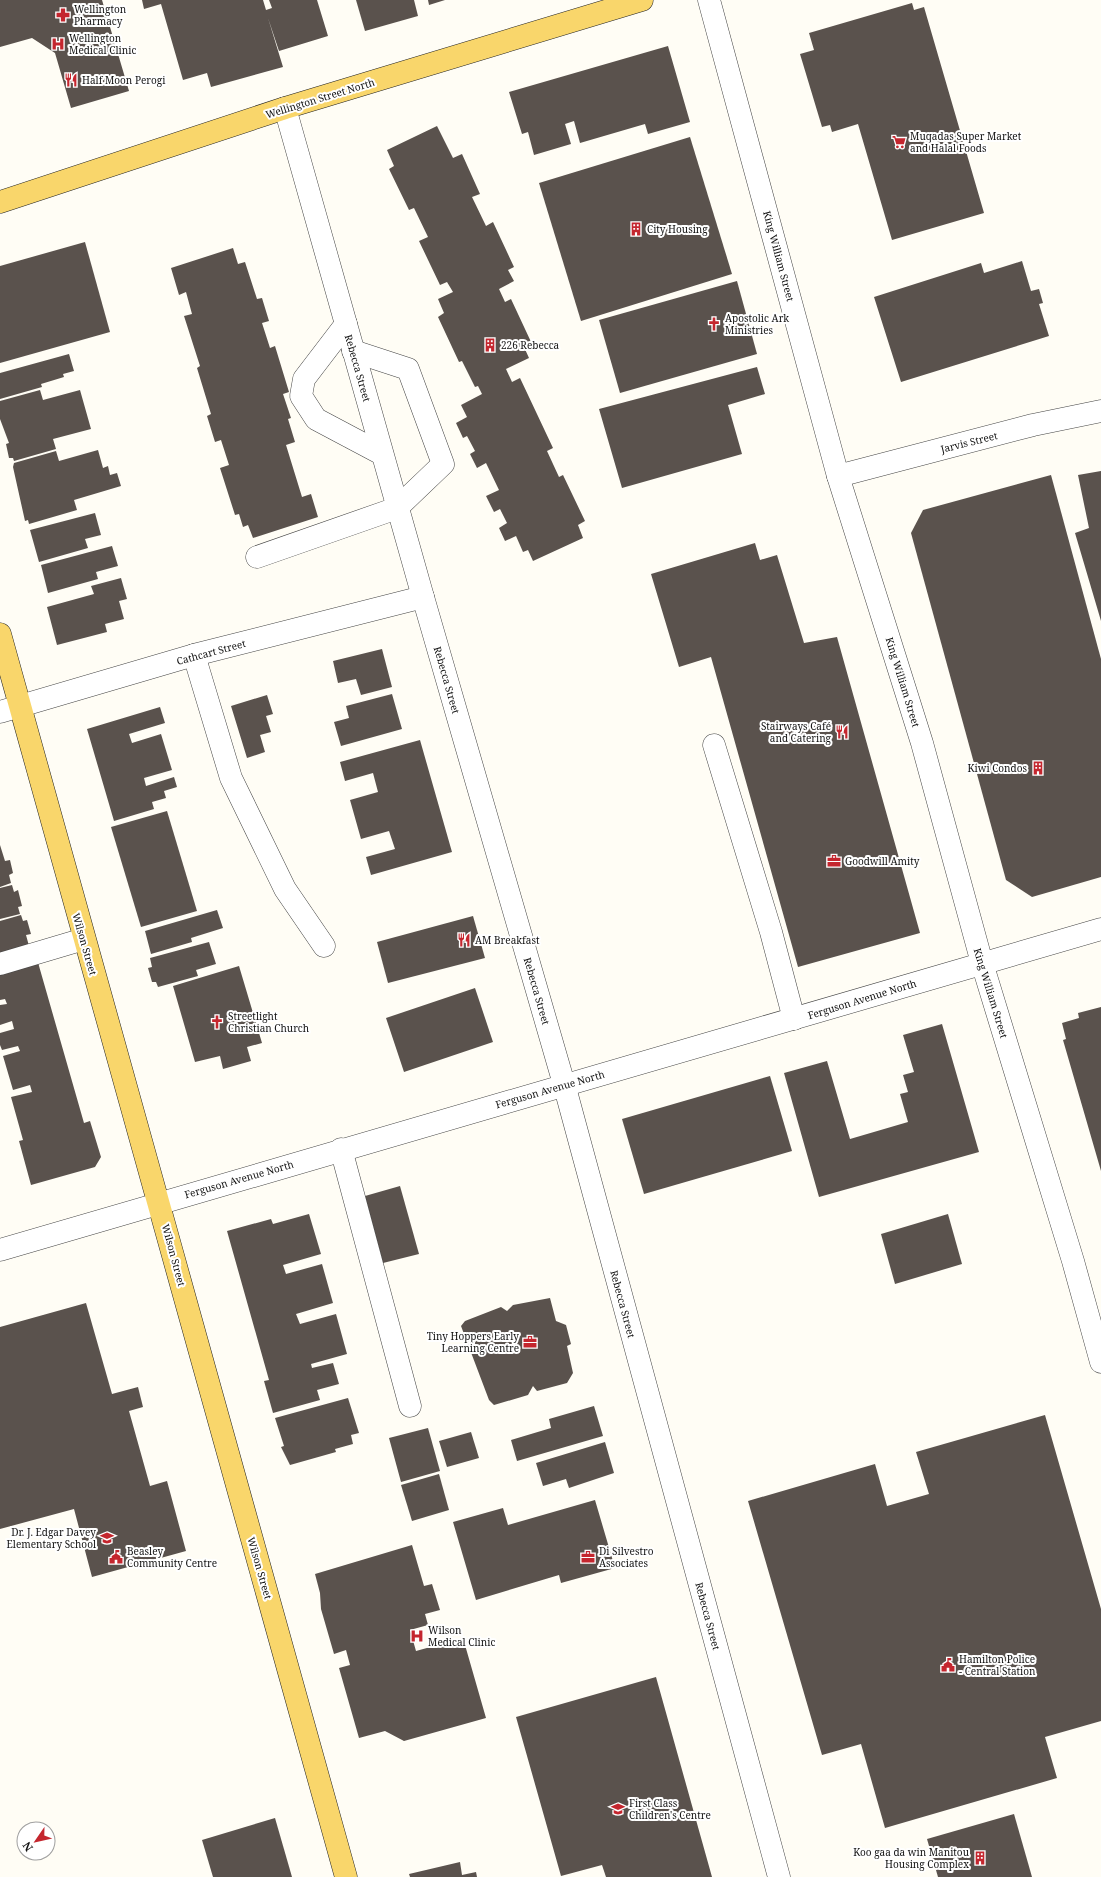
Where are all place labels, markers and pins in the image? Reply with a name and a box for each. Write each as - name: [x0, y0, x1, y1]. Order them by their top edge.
- place label: Wellington Pharmacy: [74, 2, 127, 28]
- pharmacy icon: Wellington Pharmacy: [55, 7, 71, 23]
- place label: Wellington Medical Clinic: [69, 31, 136, 57]
- hospital icon: Wellington Medical Clinic: [50, 36, 66, 52]
- restaurant icon: Half Moon Perogi: [63, 72, 79, 88]
- place label: Half Moon Perogi: [82, 73, 166, 87]
- place label: Muqadas Super Market and Halal Foods: [910, 129, 1022, 155]
- supermarket icon: Muqadas Super Market and Halal Foods: [891, 134, 907, 150]
- building icon: City Housing: [628, 221, 644, 237]
- place label: City Housing: [647, 222, 708, 236]
- place label: Apostolic Ark Ministries: [725, 311, 789, 337]
- church icon: Apostolic Ark Ministries: [706, 316, 722, 332]
- building icon: 226 Rebecca: [482, 337, 498, 353]
- place label: 226 Rebecca: [501, 338, 560, 352]
- place label: Stairways Café and Catering: [761, 719, 832, 745]
- restaurant icon: Stairways Café and Catering: [834, 724, 850, 740]
- building icon: Kiwi Condos: [1030, 760, 1046, 776]
- place label: Kiwi Condos: [968, 761, 1027, 775]
- office icon: Goodwill Amity: [826, 853, 842, 869]
- place label: Goodwill Amity: [845, 854, 920, 868]
- restaurant icon: AM Breakfast: [456, 932, 472, 948]
- place label: AM Breakfast: [475, 933, 540, 947]
- place label: Streetlight Christian Church: [228, 1009, 310, 1035]
- church icon: Streetlight Christian Church: [209, 1014, 225, 1030]
- place label: Tiny Hoppers Early Learning Centre: [427, 1329, 519, 1355]
- office icon: Tiny Hoppers Early Learning Centre: [522, 1334, 538, 1350]
- place label: Dr. J. Edgar Davey Elementary School: [7, 1525, 96, 1551]
- school or university icon: Dr. J. Edgar Davey Elementary School: [99, 1530, 115, 1546]
- place label: Beasley Community Centre: [127, 1544, 217, 1570]
- place label: Di Silvestro Associates: [599, 1544, 654, 1570]
- public building icon: Beasley Community Centre: [108, 1549, 124, 1565]
- office icon: Di Silvestro Associates: [580, 1549, 596, 1565]
- place label: Wilson Medical Clinic: [428, 1623, 495, 1649]
- hospital icon: Wilson Medical Clinic: [409, 1628, 425, 1644]
- place label: Hamilton Police - Central Station: [959, 1652, 1036, 1678]
- public building icon: Hamilton Police - Central Station: [940, 1657, 956, 1673]
- place label: First Class Children's Centre: [629, 1796, 711, 1822]
- school or university icon: First Class Children's Centre: [610, 1801, 626, 1817]
- place label: Koo gaa da win Manitou Housing Complex: [853, 1845, 970, 1871]
- building icon: Koo gaa da win Manitou Housing Complex: [972, 1850, 988, 1866]

